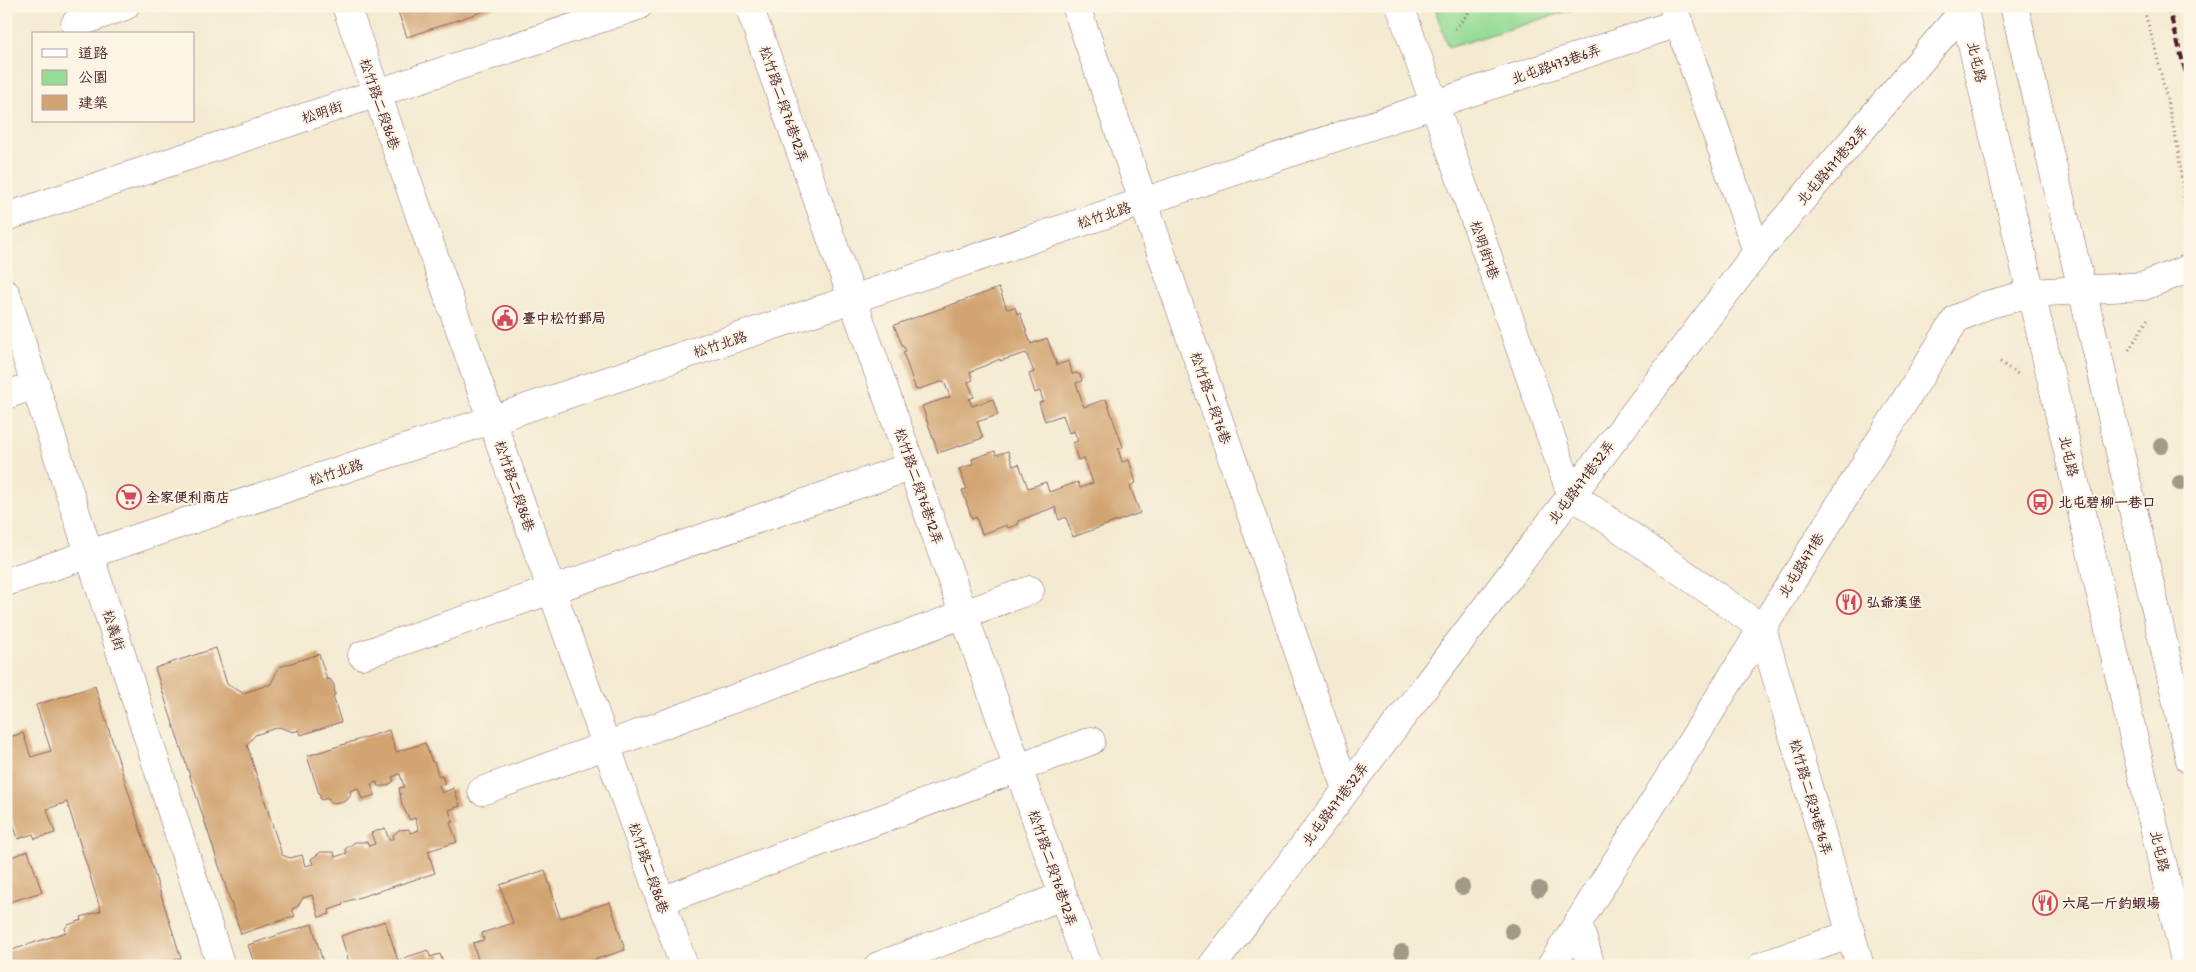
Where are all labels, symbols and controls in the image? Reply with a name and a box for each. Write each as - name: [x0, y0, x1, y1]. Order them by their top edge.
- legend: [32, 32, 195, 122]
- street label: 北屯路473巷6弄: [1508, 39, 1603, 88]
- street label: 北屯路: [1964, 39, 1991, 84]
- text: 道路: [78, 42, 108, 63]
- street label: 松竹路二段76巷12弄: [756, 43, 813, 165]
- street label: 松竹路二段86巷: [356, 56, 405, 153]
- text: 公園: [78, 66, 108, 87]
- text: 建築: [78, 92, 108, 113]
- street label: 松明街: [299, 96, 345, 127]
- street label: 北屯路471巷32弄: [1792, 121, 1872, 209]
- street label: 松竹北路: [1074, 197, 1133, 232]
- street label: 松明街9巷: [1467, 218, 1505, 283]
- public building icon: 臺中松竹郵局: [492, 305, 518, 331]
- place label: 臺中松竹郵局: [522, 308, 606, 327]
- street label: 松竹北路: [690, 326, 749, 361]
- street label: 松竹路二段76巷: [1187, 349, 1236, 448]
- street label: 松竹路二段76巷12弄: [891, 425, 948, 547]
- street label: 北屯路: [2056, 433, 2083, 478]
- street label: 北屯路471巷32弄: [1543, 436, 1618, 527]
- street label: 松竹路二段86巷: [491, 438, 540, 535]
- street label: 松竹北路: [306, 454, 365, 489]
- supermarket icon: 全家便利商店: [116, 484, 142, 510]
- place label: 全家便利商店: [146, 487, 230, 506]
- bus stop icon: 北屯碧柳一巷口: [2027, 489, 2053, 515]
- place label: 北屯碧柳一巷口: [2058, 492, 2156, 511]
- street label: 北屯路471巷: [1773, 528, 1829, 601]
- restaurant icon: 弘爺漢堡: [1836, 589, 1862, 615]
- place label: 弘爺漢堡: [1866, 592, 1922, 611]
- street label: 松義街: [99, 607, 130, 653]
- street label: 松竹路二段34巷16弄: [1786, 736, 1837, 857]
- street label: 北屯路471巷32弄: [1297, 758, 1372, 849]
- street label: 松竹路二段76巷12弄: [1025, 807, 1082, 929]
- street label: 松竹路二段86巷: [625, 820, 674, 917]
- street label: 北屯路: [2147, 828, 2174, 873]
- restaurant icon: 六尾一斤釣蝦場: [2032, 890, 2058, 916]
- place label: 六尾一斤釣蝦場: [2062, 893, 2160, 912]

